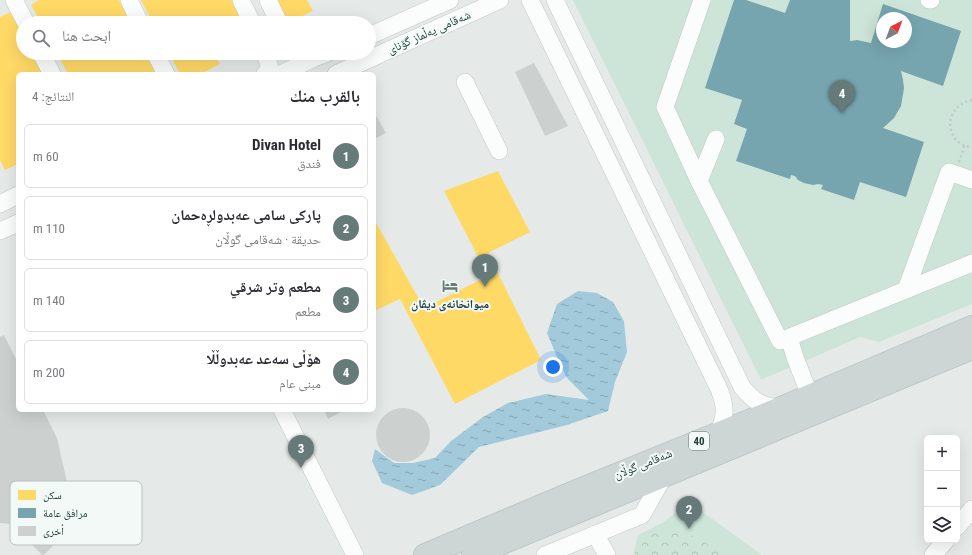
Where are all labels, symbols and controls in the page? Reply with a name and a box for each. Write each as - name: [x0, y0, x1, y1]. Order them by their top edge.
- street label: شەقامی یەڵماز گۆنای: [385, 7, 473, 57]
- north arrow: [876, 12, 912, 48]
- search box: [16, 16, 376, 60]
- icon: search: [30, 27, 52, 49]
- text: ابحث هنا: [62, 27, 111, 45]
- pin: 4: [829, 80, 855, 113]
- text: بالقرب منك: [290, 86, 360, 106]
- text: النتائج: 4: [32, 89, 74, 104]
- text: Divan Hotel: [252, 136, 321, 154]
- text: 60 m: [33, 149, 59, 164]
- text: 1: [343, 149, 349, 164]
- text: فندق: [297, 156, 321, 171]
- text: پارکی سامی عەبدولڕەحمان: [171, 206, 321, 224]
- text: 110 m: [33, 221, 65, 236]
- text: 2: [343, 221, 349, 236]
- text: حديقة · شەقامی گوڵان: [215, 232, 321, 247]
- pin: 1: [472, 254, 498, 287]
- hotel icon: میوانخانەی دیڤان: [441, 277, 459, 295]
- text: مطعم وتر شرقي: [230, 278, 321, 296]
- text: 140 m: [33, 293, 65, 308]
- text: 3: [343, 293, 349, 308]
- place label: میوانخانەی دیڤان: [411, 297, 489, 312]
- text: مطعم: [295, 304, 321, 319]
- text: ھۆڵی سەعد عەبدوڵڵا: [207, 350, 321, 368]
- your location: [543, 357, 563, 377]
- text: 200 m: [33, 365, 65, 380]
- text: 4: [343, 365, 349, 380]
- text: مبنى عام: [279, 376, 321, 391]
- road number: 40: [689, 432, 709, 450]
- pin: 3: [288, 435, 314, 468]
- map controls: [924, 435, 960, 543]
- button: +: [924, 435, 960, 471]
- street label: شەقامی گوڵان: [611, 445, 674, 482]
- button: −: [924, 471, 960, 507]
- legend: [10, 481, 142, 545]
- text: سكن: [43, 489, 62, 502]
- pin: 2: [676, 496, 702, 529]
- text: مرافق عامة: [43, 507, 88, 520]
- button: layers: [924, 507, 960, 543]
- text: أخرى: [43, 524, 64, 538]

